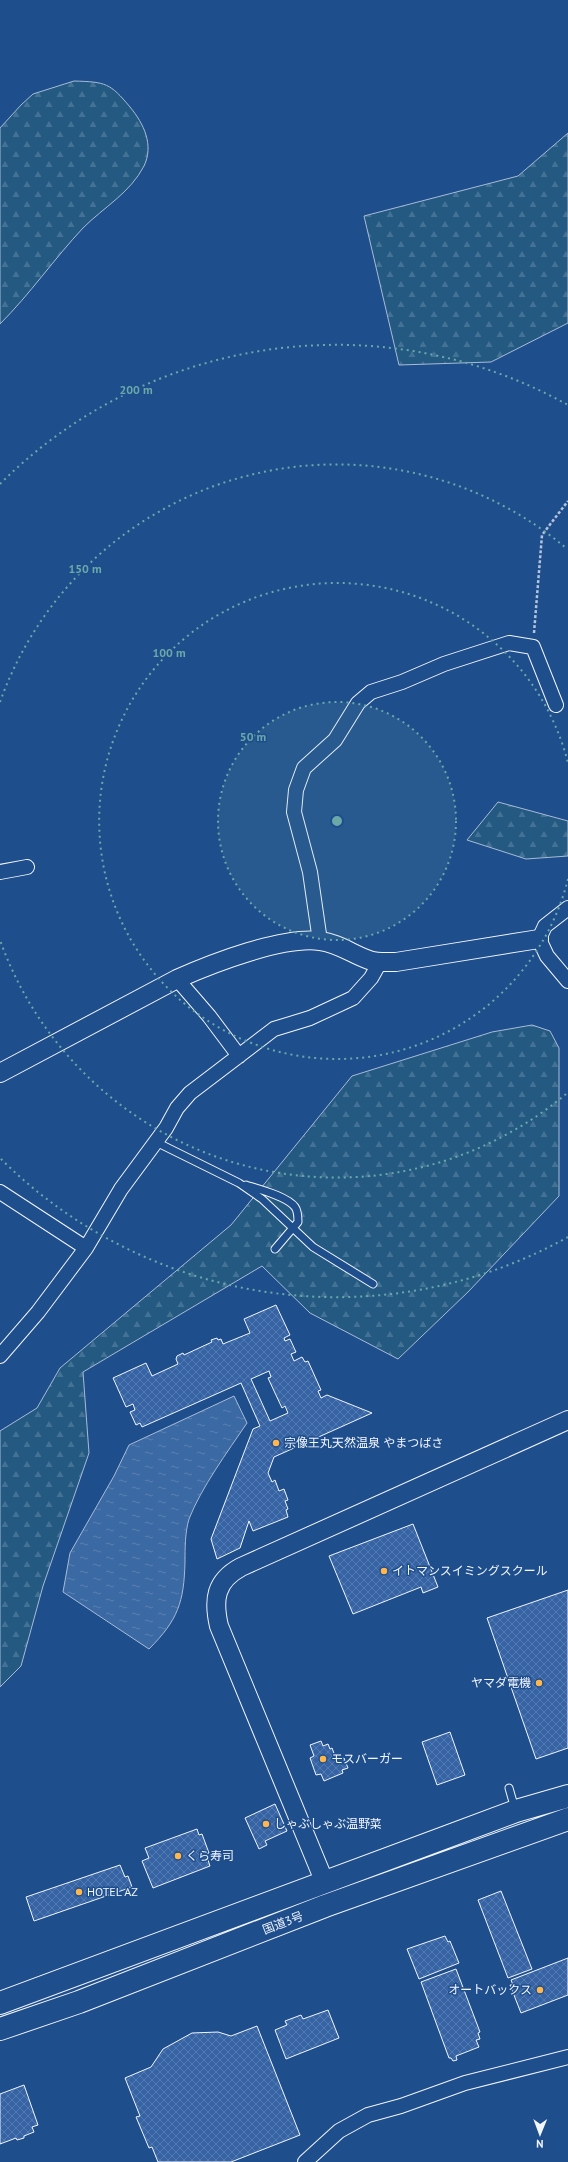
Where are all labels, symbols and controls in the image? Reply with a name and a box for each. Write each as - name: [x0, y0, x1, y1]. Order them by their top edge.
- text: 200 m: [119, 382, 153, 397]
- text: 150 m: [68, 561, 102, 576]
- text: 100 m: [152, 645, 186, 660]
- text: 50 m: [240, 729, 266, 744]
- centre of rings: [330, 814, 344, 828]
- place label: 宗像王丸天然温泉 やまつばさ: [284, 1435, 443, 1450]
- marker: 宗像王丸天然温泉 やまつばさ: [271, 1438, 281, 1448]
- place label: イトマンスイミングスクール: [392, 1563, 548, 1578]
- marker: イトマンスイミングスクール: [379, 1566, 389, 1576]
- place label: ヤマダ電機: [471, 1675, 531, 1690]
- marker: ヤマダ電機: [534, 1678, 544, 1688]
- place label: モスバーガー: [331, 1751, 403, 1766]
- marker: モスバーガー: [318, 1754, 328, 1764]
- place label: しゃぶしゃぶ温野菜: [274, 1816, 382, 1831]
- marker: しゃぶしゃぶ温野菜: [261, 1819, 271, 1829]
- place label: くら寿司: [186, 1848, 234, 1863]
- marker: くら寿司: [173, 1851, 183, 1861]
- place label: HOTEL AZ: [87, 1884, 138, 1899]
- marker: HOTEL AZ: [74, 1887, 84, 1897]
- street label: 国道3号: [260, 1908, 305, 1937]
- place label: オートバックス: [448, 1982, 532, 1997]
- marker: オートバックス: [535, 1985, 545, 1995]
- north arrow: [520, 2114, 560, 2154]
- text: N: [536, 2137, 544, 2151]

